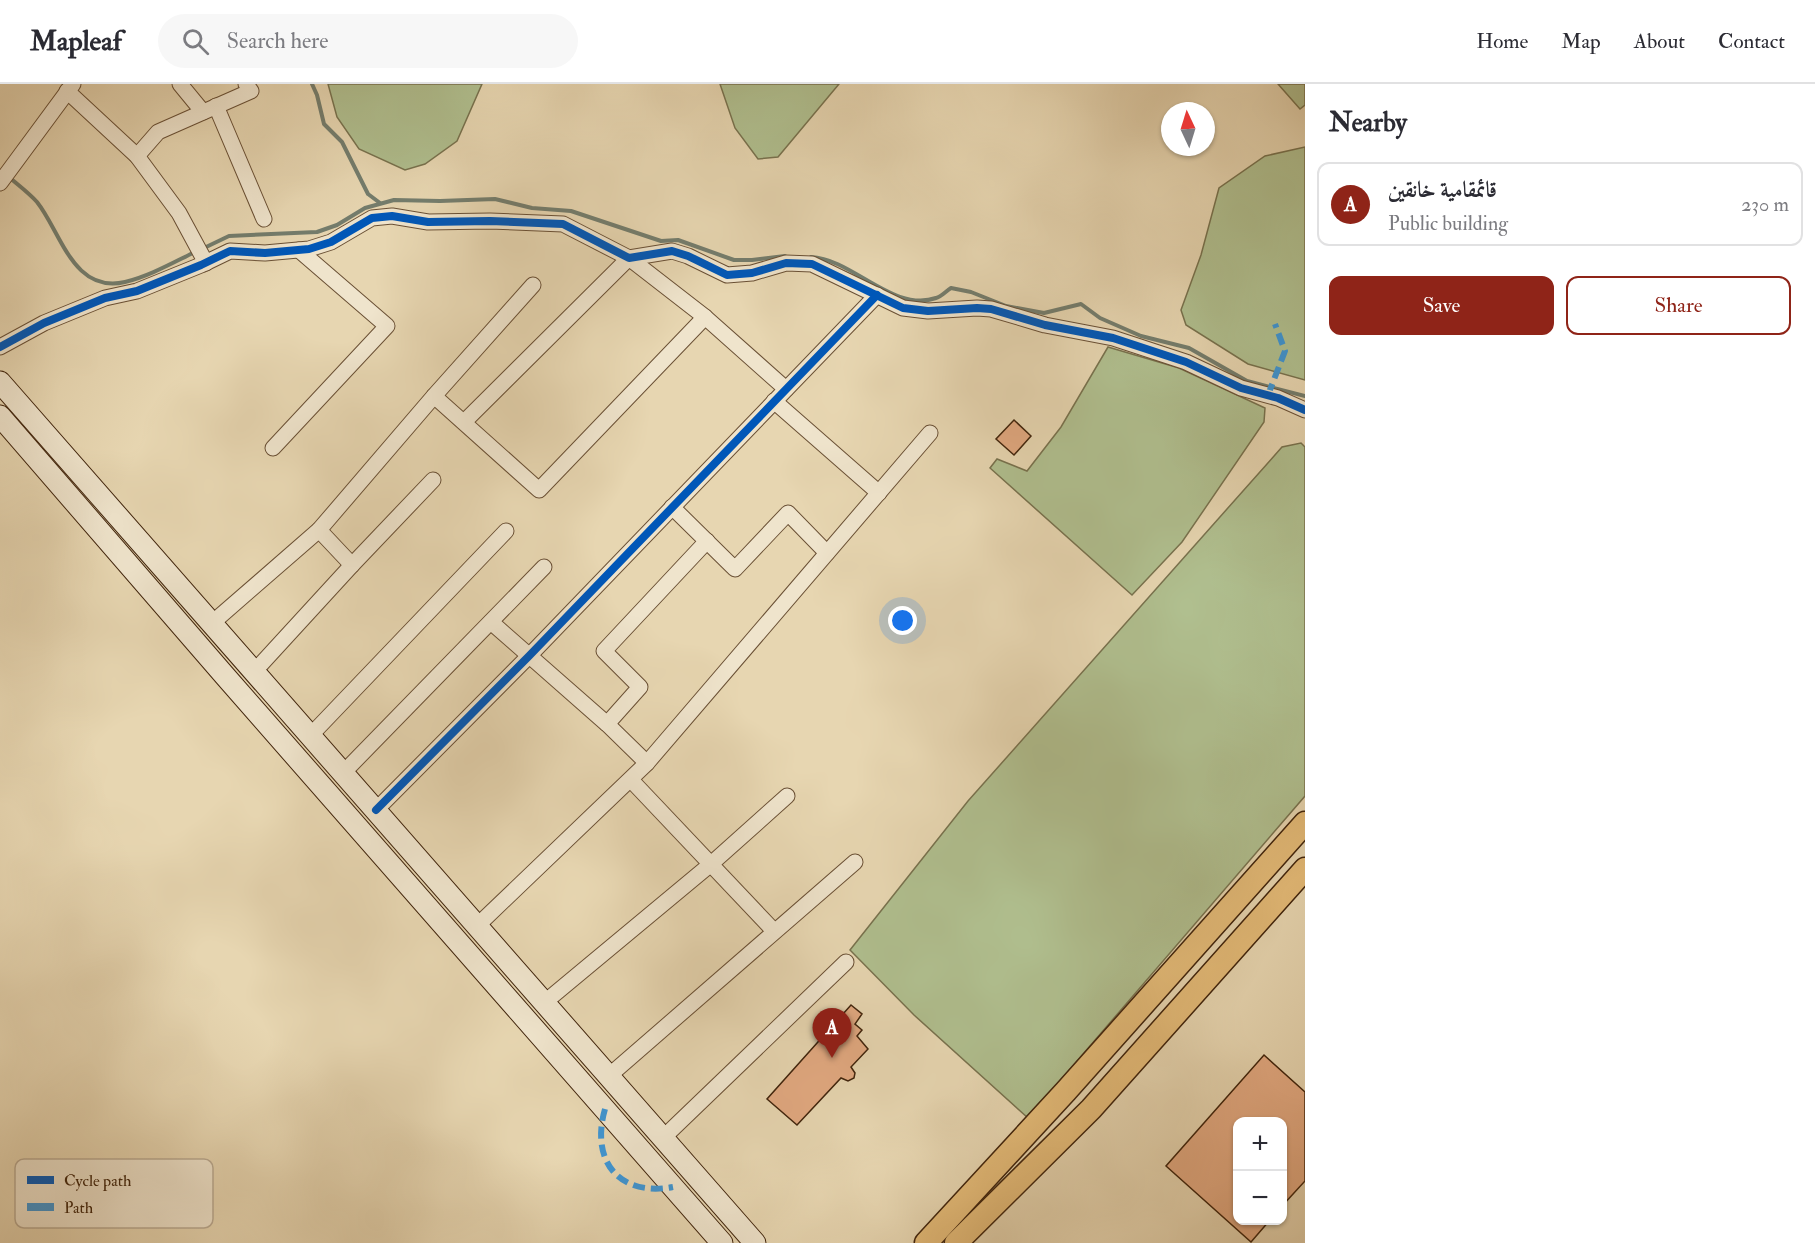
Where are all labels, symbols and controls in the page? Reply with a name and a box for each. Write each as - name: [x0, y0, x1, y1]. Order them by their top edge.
- search box: [158, 14, 578, 68]
- text: Mapleaf: [30, 24, 122, 59]
- icon: search: [179, 25, 212, 58]
- text: Search here: [227, 27, 328, 55]
- text: Home: [1476, 28, 1528, 55]
- text: Map: [1561, 28, 1601, 55]
- text: About: [1634, 28, 1685, 55]
- text: Contact: [1718, 28, 1785, 55]
- north arrow: [1161, 102, 1215, 156]
- text: Nearby: [1329, 107, 1407, 139]
- text: قائمقامية خانقين: [1388, 176, 1497, 204]
- text: A: [1344, 192, 1357, 217]
- text: 230 m: [1741, 192, 1789, 217]
- text: Public building: [1388, 211, 1508, 236]
- button: Save: [1329, 276, 1554, 335]
- button: Share: [1566, 276, 1791, 335]
- your location: [888, 606, 917, 635]
- pin: A: [812, 1008, 852, 1058]
- map controls: [1233, 1117, 1287, 1225]
- button: +: [1233, 1117, 1287, 1171]
- legend: [15, 1159, 213, 1228]
- text: Cycle path: [64, 1171, 132, 1192]
- button: −: [1233, 1171, 1287, 1225]
- text: Path: [64, 1198, 94, 1218]

